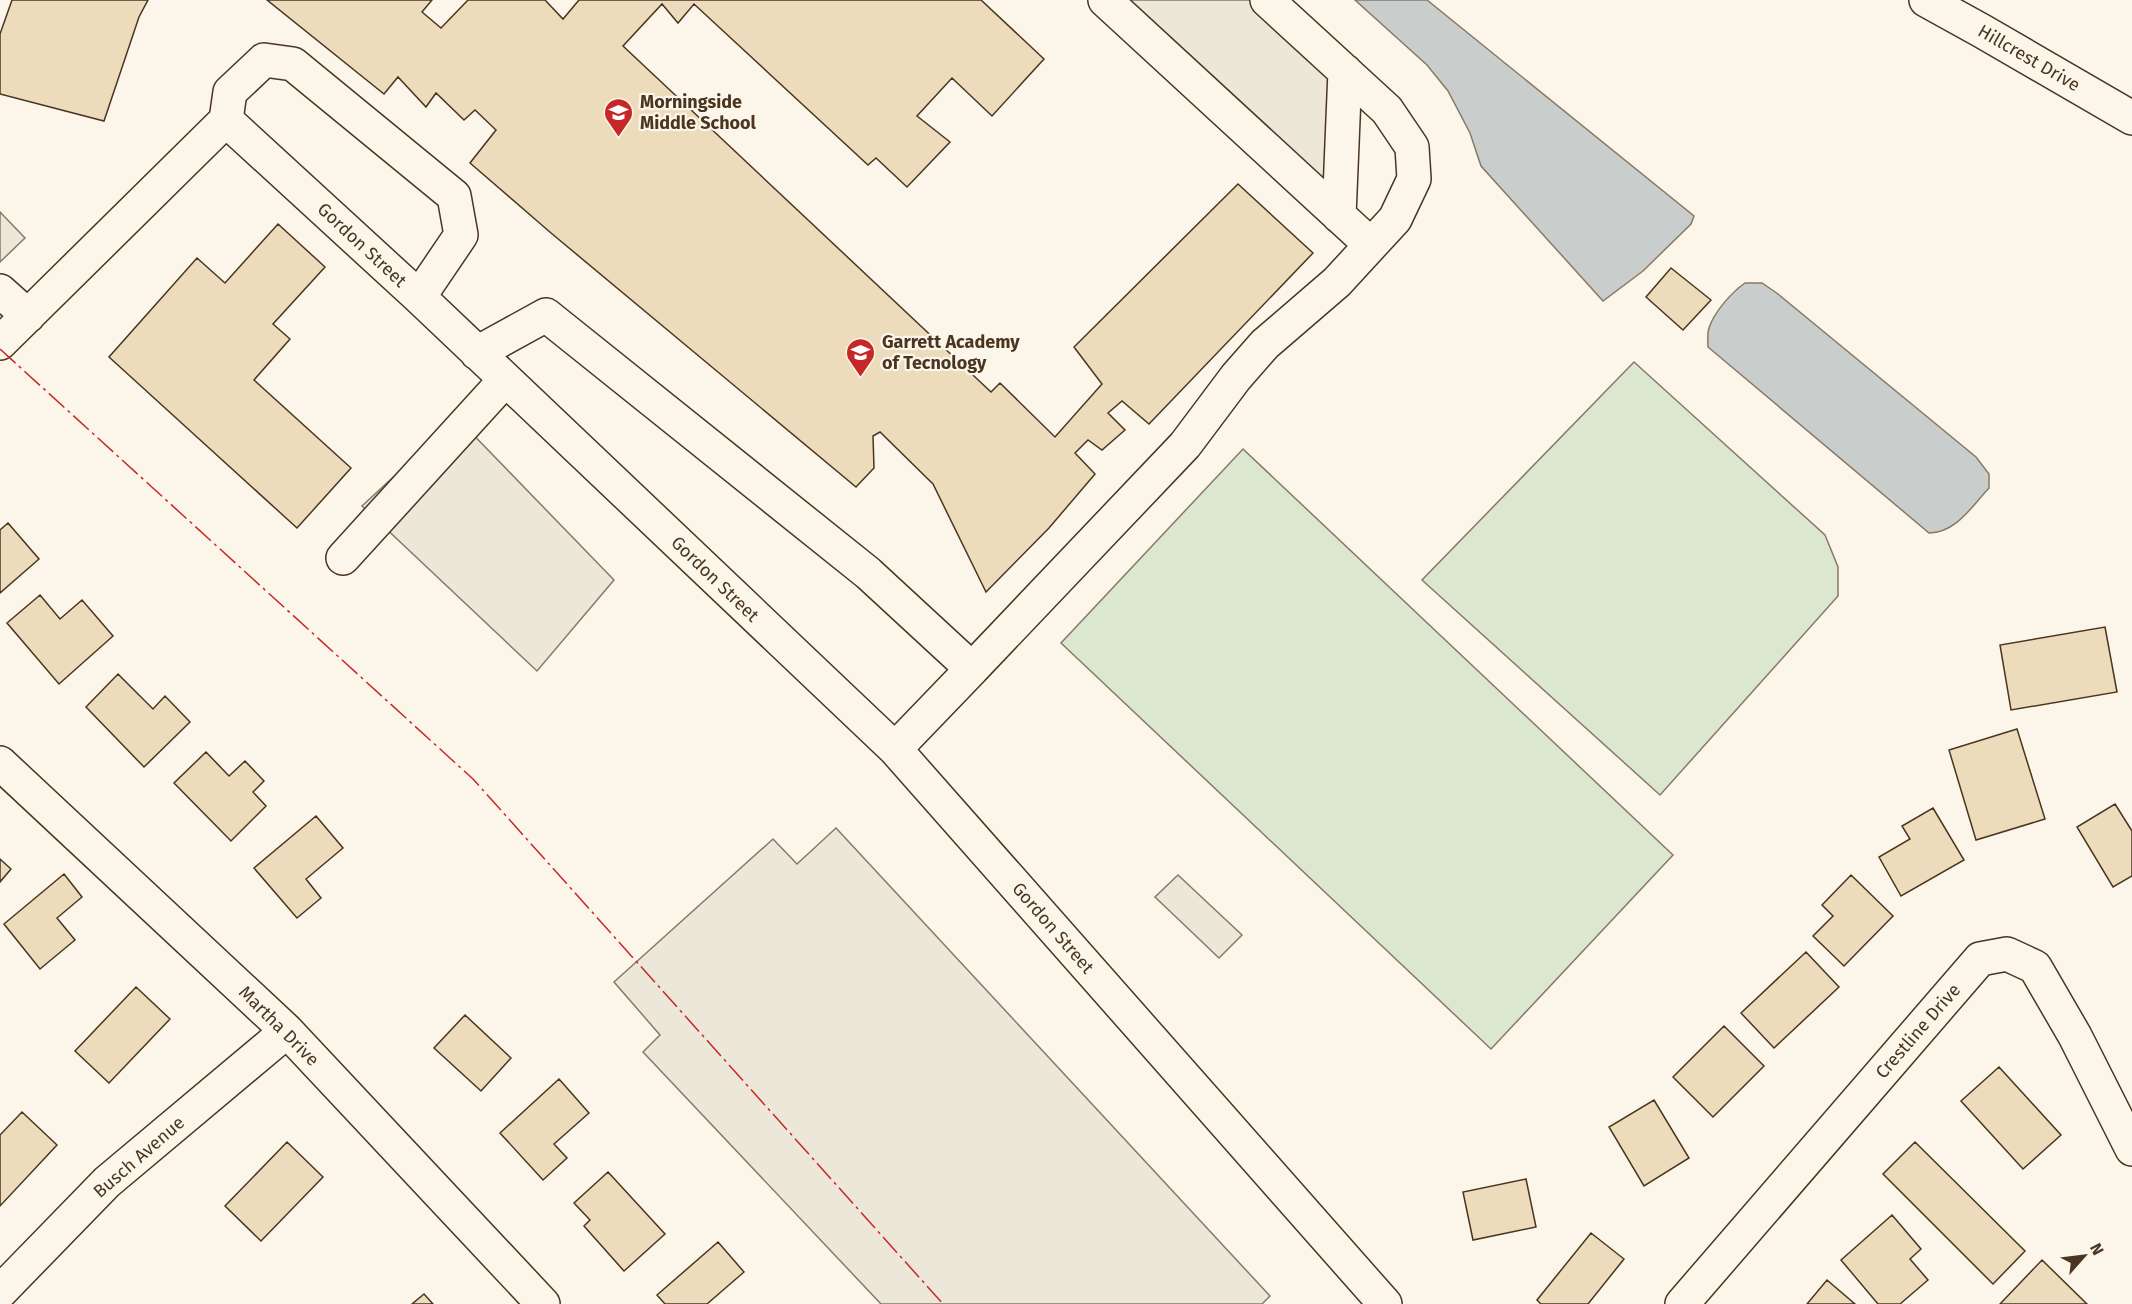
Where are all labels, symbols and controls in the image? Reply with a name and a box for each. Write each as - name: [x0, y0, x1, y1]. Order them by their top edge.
- street label: Hillcrest Drive: [1974, 20, 2084, 96]
- place label: Morningside Middle School: [640, 91, 757, 134]
- school or university icon: Morningside Middle School: [603, 96, 635, 138]
- street label: Gordon Street: [313, 198, 411, 292]
- place label: Garrett Academy of Tecnology: [882, 331, 1020, 374]
- school or university icon: Garrett Academy of Tecnology: [845, 336, 877, 378]
- street label: Gordon Street: [666, 532, 764, 627]
- street label: Gordon Street: [1007, 878, 1099, 978]
- street label: Crestline Drive: [1871, 979, 1965, 1083]
- street label: Martha Drive: [234, 981, 324, 1071]
- street label: Busch Avenue: [89, 1111, 189, 1203]
- north arrow: [2054, 1226, 2114, 1286]
- text: N: [2086, 1240, 2108, 1258]

